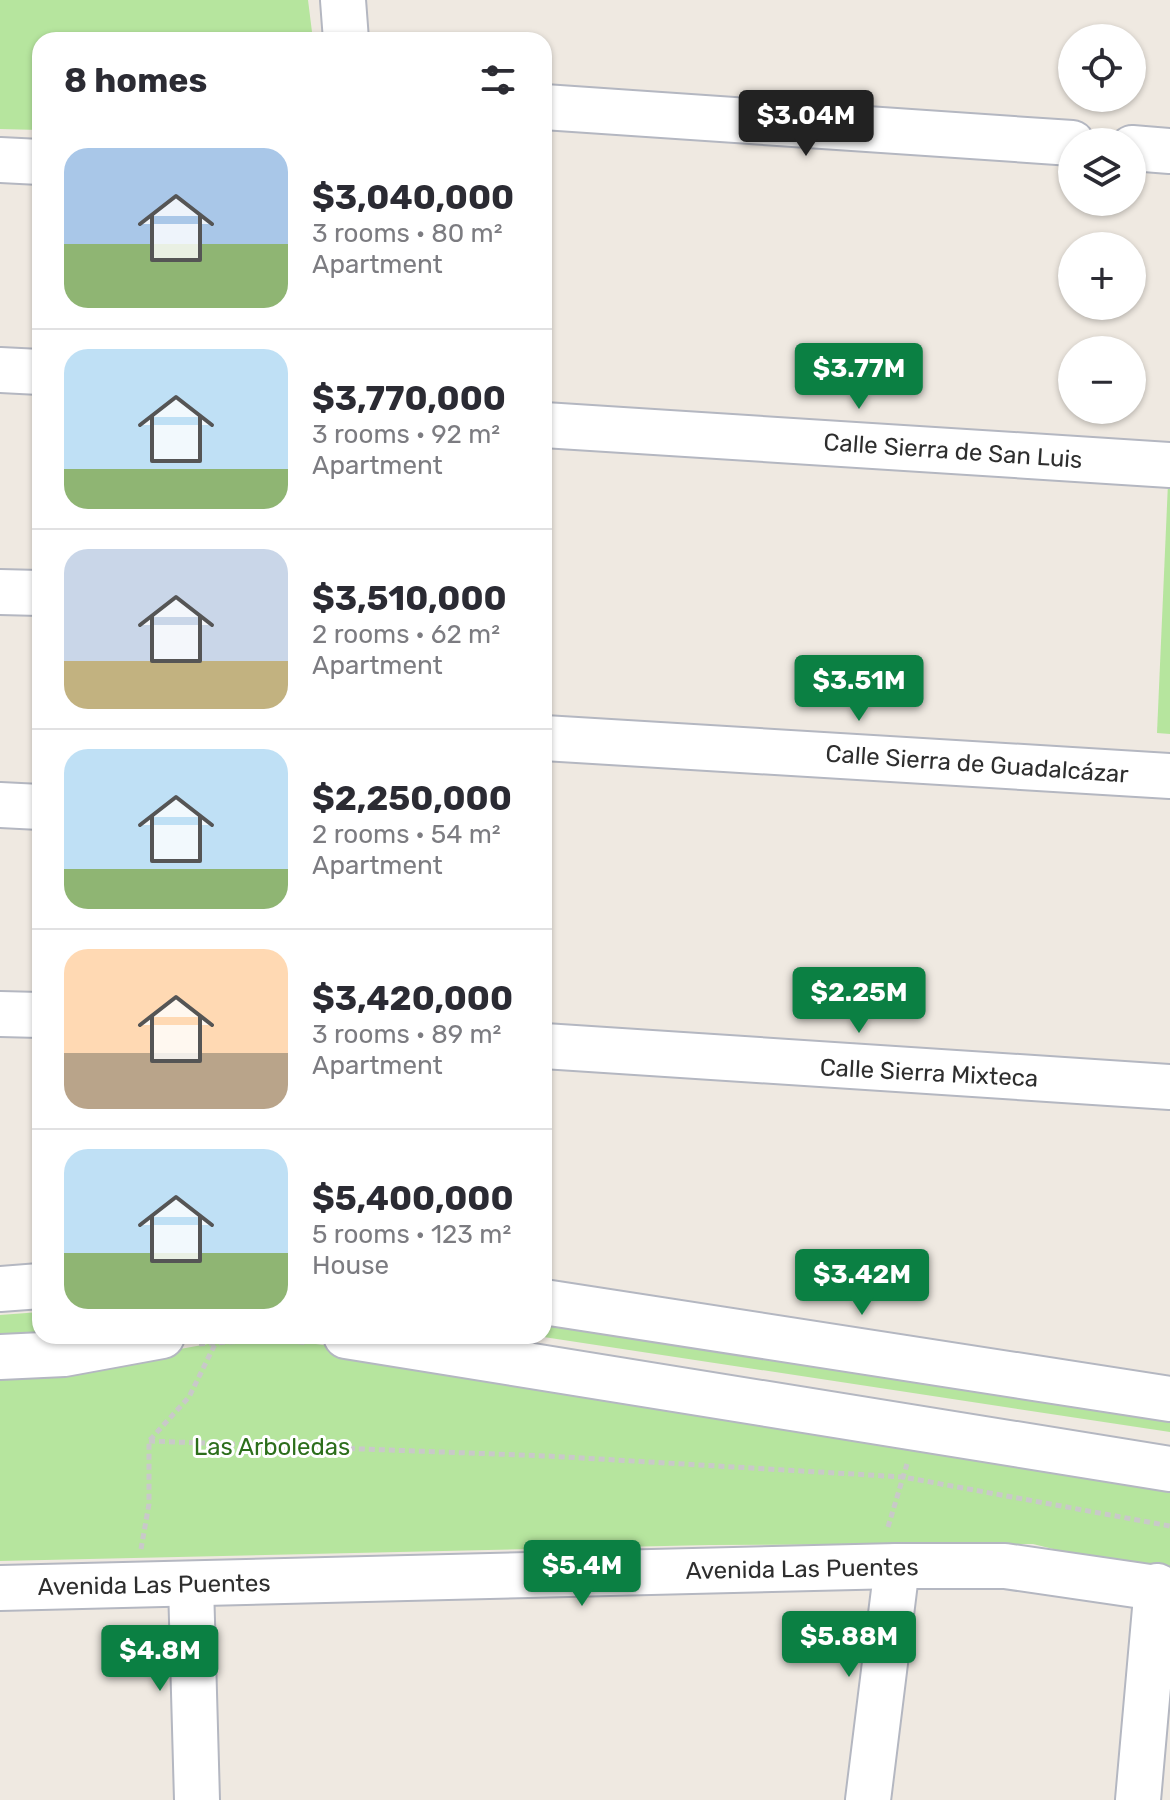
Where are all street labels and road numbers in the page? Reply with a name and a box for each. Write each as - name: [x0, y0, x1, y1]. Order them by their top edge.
- street label: Calle Sierra de San Luis: [823, 428, 1083, 474]
- street label: Calle Sierra de Guadalcázar: [825, 739, 1129, 789]
- street label: Calle Sierra Mixteca: [819, 1053, 1039, 1093]
- street label: Avenida Las Puentes: [685, 1553, 919, 1585]
- street label: Avenida Las Puentes: [37, 1569, 271, 1601]

